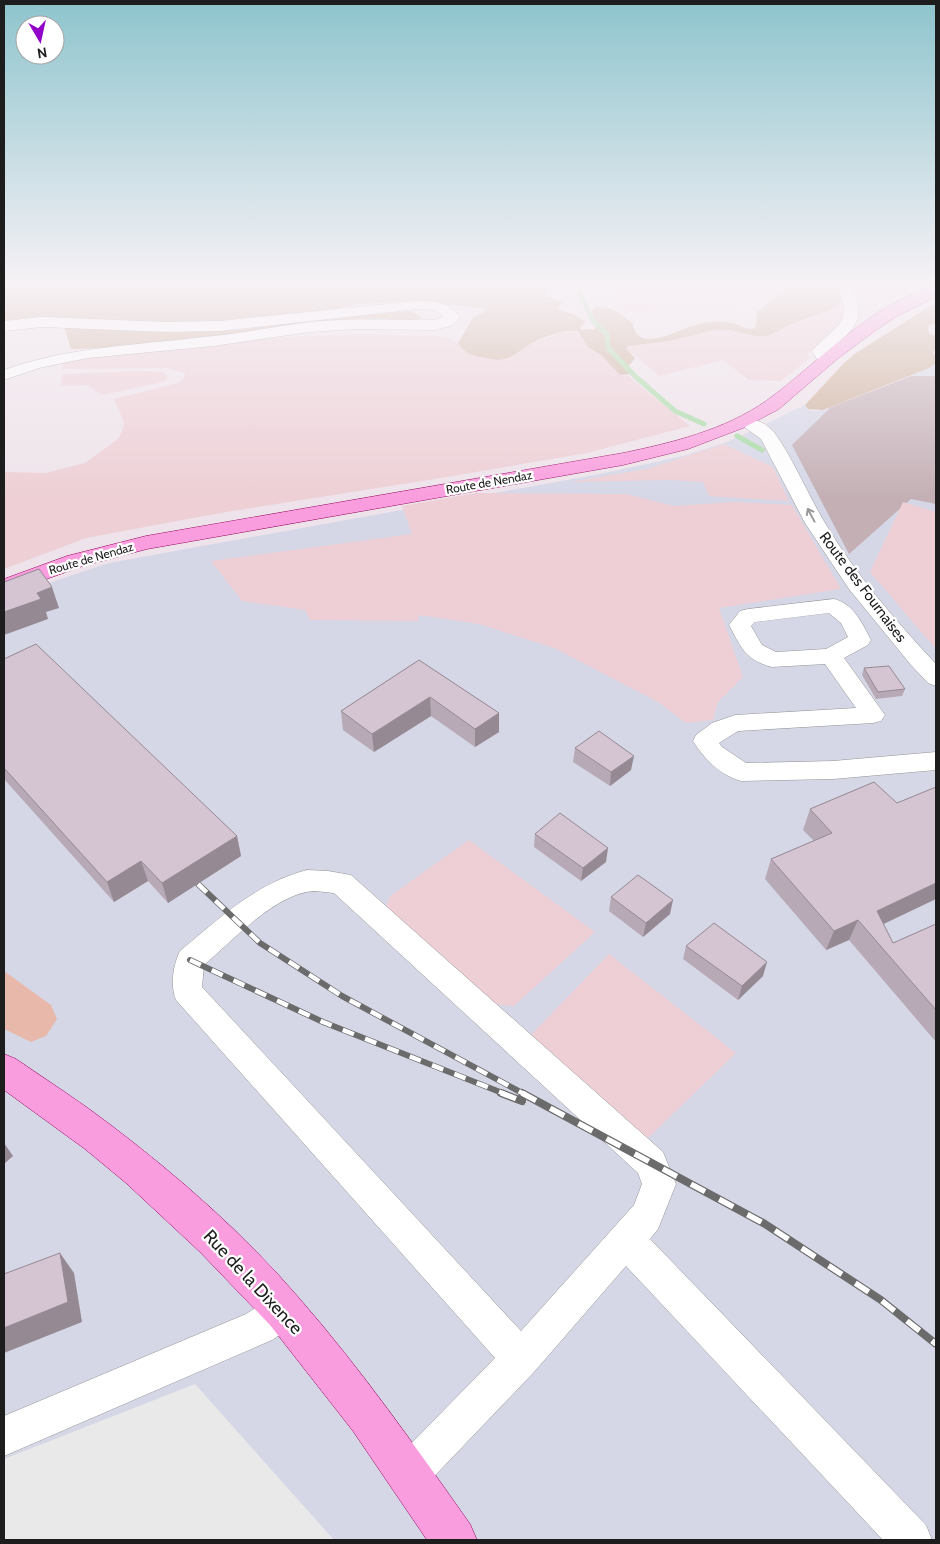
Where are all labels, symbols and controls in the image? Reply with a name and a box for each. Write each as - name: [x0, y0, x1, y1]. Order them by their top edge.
- north arrow: [15, 15, 65, 65]
- text: N: [36, 43, 48, 63]
- street label: Route de Nendaz: [445, 467, 534, 497]
- one-way arrow: [806, 508, 815, 523]
- street label: Route des Fournaises: [816, 528, 910, 646]
- street label: Route de Nendaz: [47, 539, 135, 577]
- street label: Rue de la Dixence: [199, 1225, 307, 1339]

